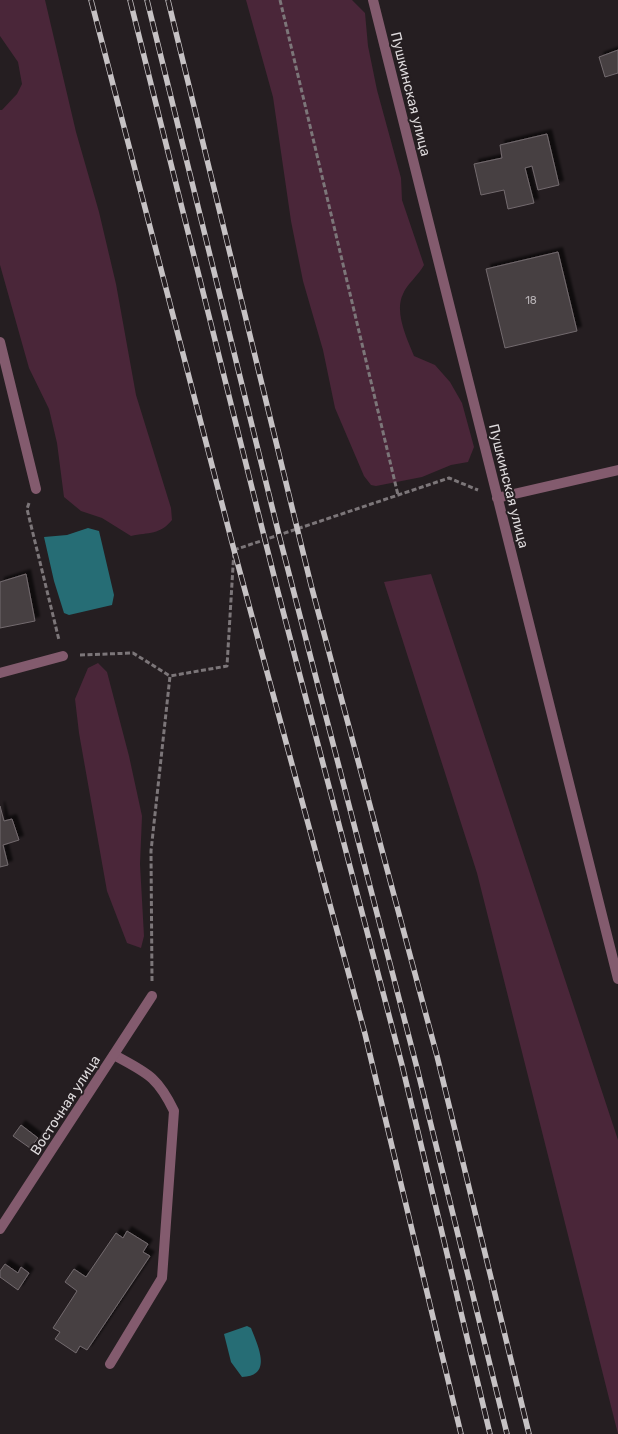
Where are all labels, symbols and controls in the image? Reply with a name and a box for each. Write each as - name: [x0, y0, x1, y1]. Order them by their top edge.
- street label: Пушкинская улица: [387, 30, 434, 158]
- house number: 18: [525, 294, 537, 307]
- street label: Пушкинская улица: [485, 422, 532, 550]
- street label: Восточная улица: [27, 1052, 104, 1158]

